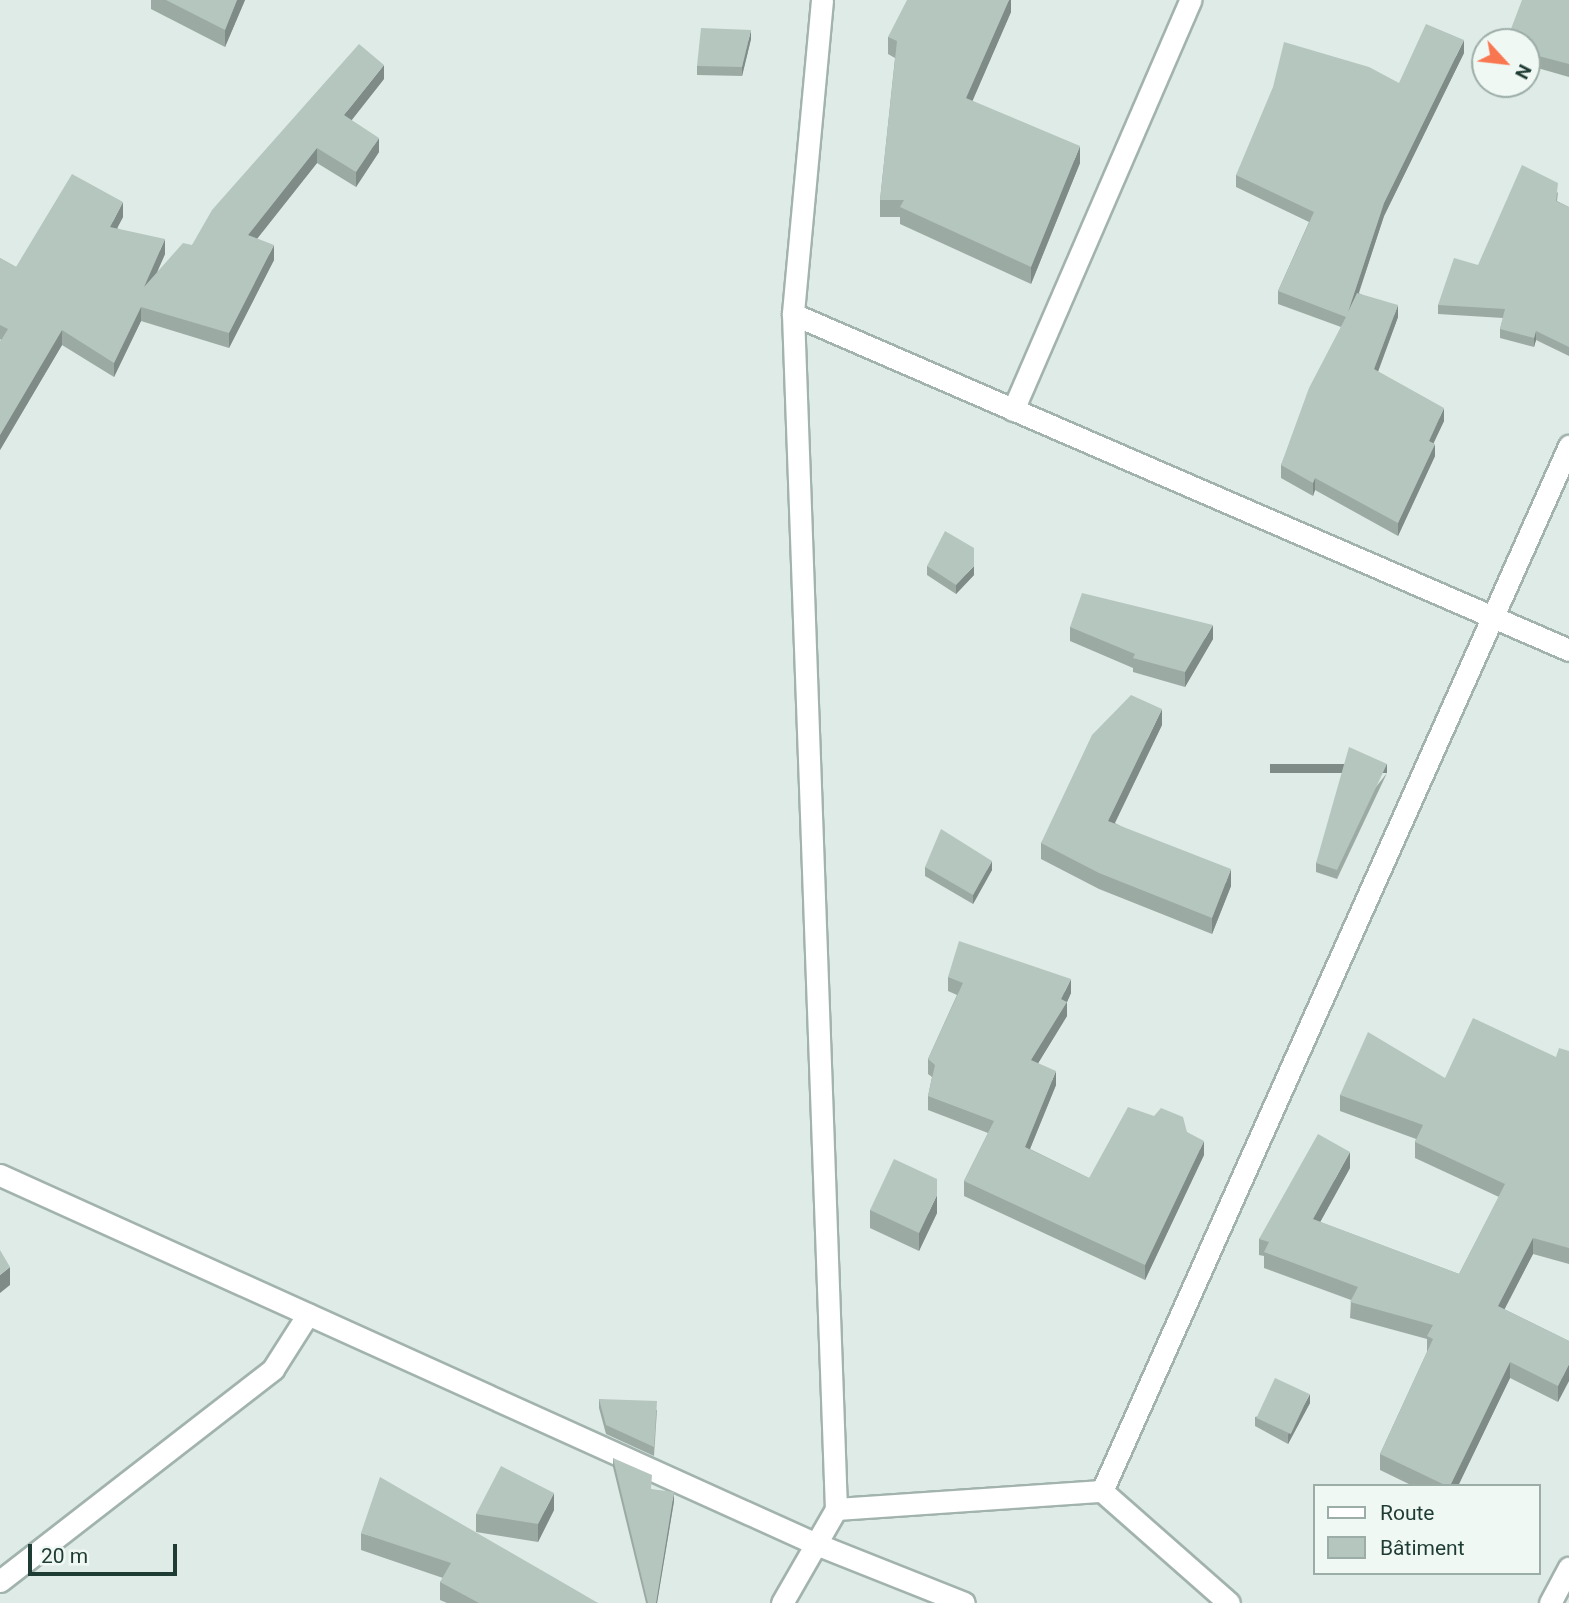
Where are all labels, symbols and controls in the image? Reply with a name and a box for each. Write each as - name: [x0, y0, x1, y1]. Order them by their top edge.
- north arrow: [1471, 28, 1541, 98]
- text: N: [1510, 61, 1537, 83]
- legend: [1314, 1484, 1541, 1575]
- text: Route: [1380, 1501, 1435, 1525]
- scale bar: [32, 1530, 180, 1574]
- text: Bâtiment: [1380, 1536, 1465, 1560]
- text: 20 m: [41, 1544, 88, 1568]

